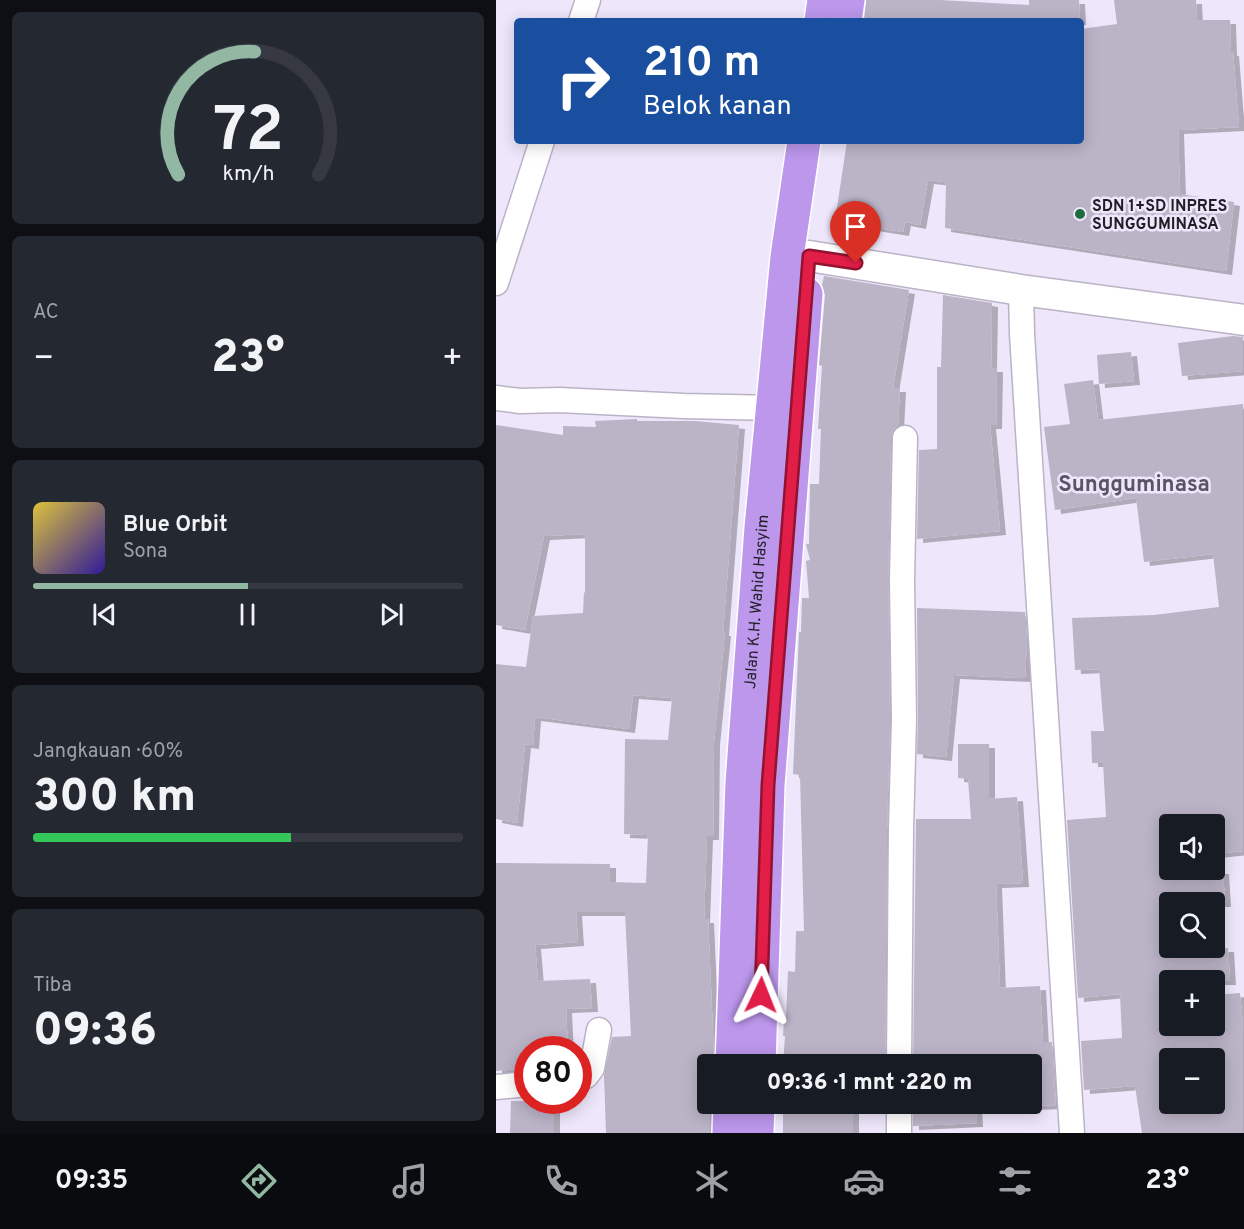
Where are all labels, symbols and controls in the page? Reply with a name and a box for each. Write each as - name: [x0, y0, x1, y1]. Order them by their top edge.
- text: 210 m: [643, 38, 760, 91]
- icon: right: [544, 42, 622, 120]
- text: Belok kanan: [643, 90, 792, 124]
- text: 72: [213, 94, 283, 173]
- text: km/h: [222, 161, 274, 188]
- place label: SDN 1+SD INPRES SUNGGUMINASA: [1092, 197, 1227, 235]
- pin: [830, 201, 881, 263]
- marker: SDN 1+SD INPRES SUNGGUMINASA: [1073, 207, 1087, 221]
- icon: arrive: [839, 210, 872, 243]
- text: AC: [33, 300, 59, 326]
- text: 23°: [211, 331, 285, 388]
- text: −: [33, 339, 54, 381]
- text: +: [442, 339, 463, 381]
- district label: Sungguminasa: [1058, 472, 1210, 499]
- text: Blue Orbit: [123, 512, 228, 539]
- street label: Jalan K.H. Wahid Hasyim: [741, 514, 774, 690]
- text: Sona: [123, 539, 168, 565]
- icon: previous: [88, 598, 121, 631]
- icon: pause: [231, 598, 264, 631]
- icon: next: [375, 598, 408, 631]
- text: Jangkauan · 60%: [33, 739, 183, 765]
- text: 300 km: [33, 770, 196, 827]
- map controls: [1159, 814, 1225, 1114]
- button: sound: [1159, 814, 1225, 880]
- button: search: [1159, 892, 1225, 958]
- position arrow: [729, 963, 793, 1027]
- button: +: [1159, 970, 1225, 1036]
- text: Tiba: [33, 973, 72, 999]
- text: 09:36: [33, 1004, 157, 1061]
- speed limit sign: 80: [514, 1036, 592, 1114]
- button: −: [1159, 1048, 1225, 1114]
- text: 09:36 · 1 mnt · 220 m: [767, 1070, 972, 1097]
- icon: directions: [238, 1160, 280, 1202]
- icon: music: [389, 1160, 431, 1202]
- icon: phone: [540, 1160, 582, 1202]
- icon: climate: [691, 1160, 733, 1202]
- icon: car: [843, 1160, 885, 1202]
- icon: filters: [994, 1160, 1036, 1202]
- text: 09:35: [55, 1164, 128, 1198]
- text: 23°: [1145, 1164, 1189, 1198]

